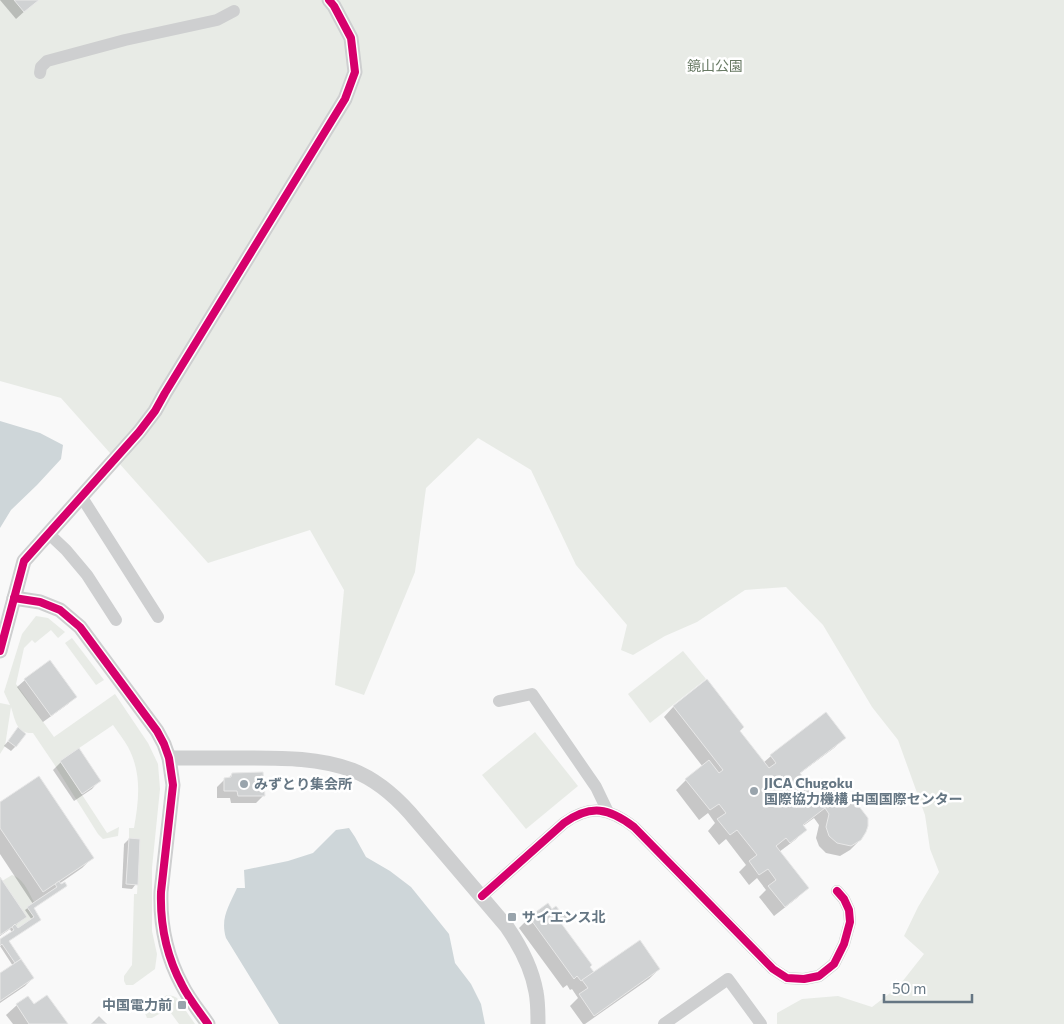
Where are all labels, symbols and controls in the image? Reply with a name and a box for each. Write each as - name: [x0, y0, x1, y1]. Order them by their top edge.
- park label: 鏡山公園: [687, 57, 743, 74]
- place label: JICA Chugoku 国際協力機構 中国国際センター: [764, 774, 963, 807]
- place label: みずとり集会所: [254, 775, 352, 792]
- marker: みずとり集会所: [238, 778, 250, 790]
- marker: JICA Chugoku 国際協力機構 中国国際センター: [748, 785, 760, 797]
- place label: サイエンス北: [522, 908, 606, 925]
- marker: サイエンス北: [506, 911, 518, 923]
- scale bar: [884, 972, 972, 1004]
- text: 50 m: [892, 979, 926, 997]
- place label: 中国電力前: [102, 996, 172, 1013]
- marker: 中国電力前: [176, 999, 188, 1011]

